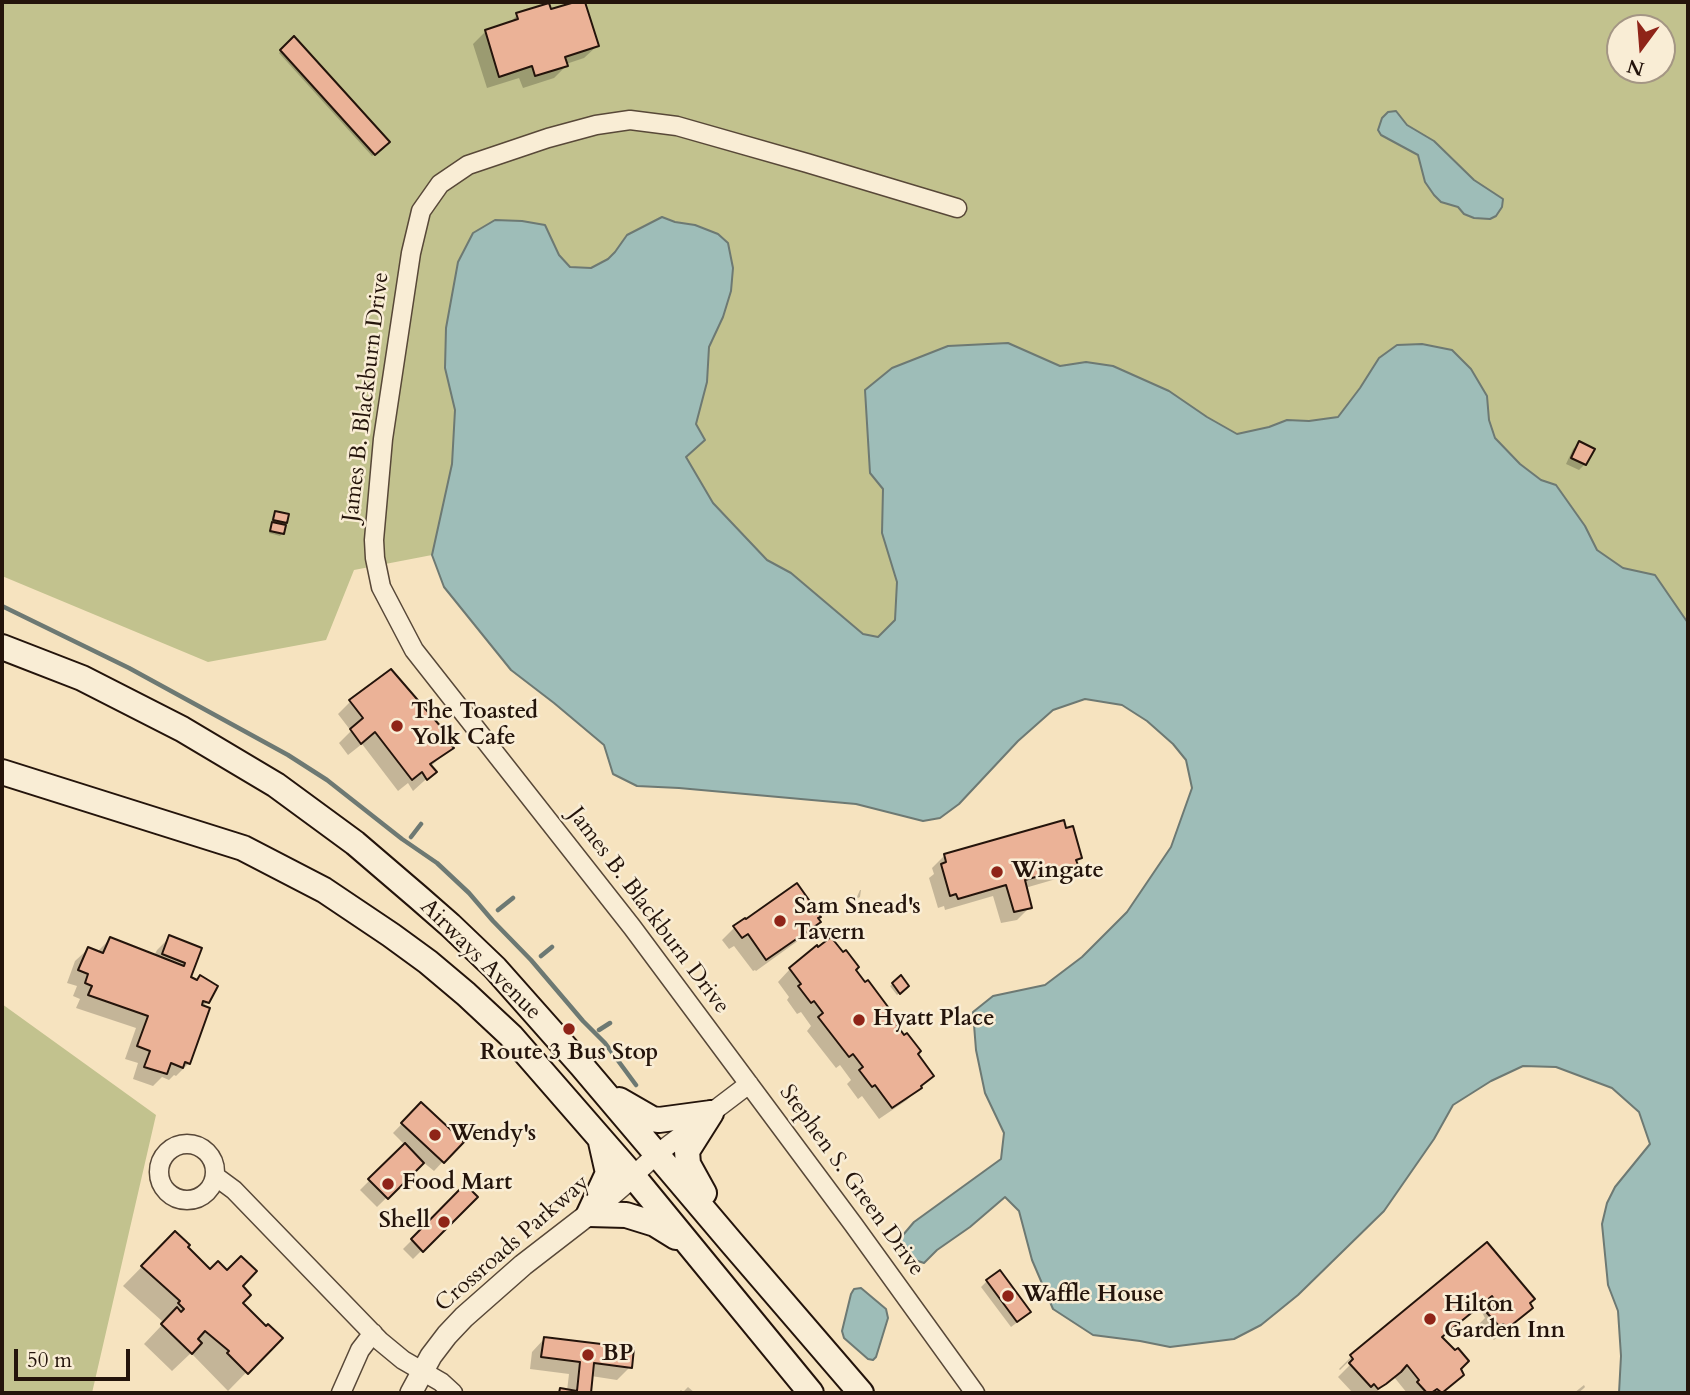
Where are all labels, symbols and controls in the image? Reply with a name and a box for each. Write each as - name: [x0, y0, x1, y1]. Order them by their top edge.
- north arrow: [1606, 14, 1676, 84]
- text: N: [1624, 52, 1647, 82]
- street label: James B. Blackburn Drive: [338, 270, 396, 524]
- place label: The Toasted Yolk Cafe: [411, 699, 538, 753]
- marker: The Toasted Yolk Cafe: [389, 718, 405, 734]
- street label: James B. Blackburn Drive: [561, 802, 735, 1020]
- place label: Wingate: [1011, 858, 1104, 886]
- marker: Wingate: [989, 864, 1005, 880]
- street label: Airways Avenue: [414, 894, 546, 1026]
- place label: Sam Snead's Tavern: [794, 894, 921, 948]
- marker: Sam Snead's Tavern: [772, 913, 788, 929]
- place label: Hyatt Place: [873, 1006, 995, 1034]
- marker: Hyatt Place: [851, 1012, 867, 1028]
- marker: Route 3 Bus Stop: [561, 1021, 577, 1037]
- place label: Route 3 Bus Stop: [480, 1040, 658, 1068]
- street label: Stephen S. Green Drive: [772, 1080, 930, 1282]
- place label: Wendy's: [449, 1121, 536, 1149]
- marker: Wendy's: [427, 1127, 443, 1143]
- street label: Crossroads Parkway: [430, 1169, 596, 1319]
- place label: Food Mart: [402, 1170, 512, 1198]
- marker: Food Mart: [380, 1176, 396, 1192]
- place label: Shell: [379, 1208, 430, 1236]
- marker: Shell: [436, 1214, 452, 1230]
- place label: Waffle House: [1022, 1282, 1164, 1310]
- marker: Waffle House: [1000, 1288, 1016, 1304]
- place label: Hilton Garden Inn: [1444, 1292, 1565, 1346]
- marker: Hilton Garden Inn: [1422, 1311, 1438, 1327]
- scale bar: [18, 1336, 133, 1380]
- place label: BP: [602, 1341, 633, 1369]
- text: 50 m: [27, 1346, 72, 1375]
- marker: BP: [580, 1347, 596, 1363]

